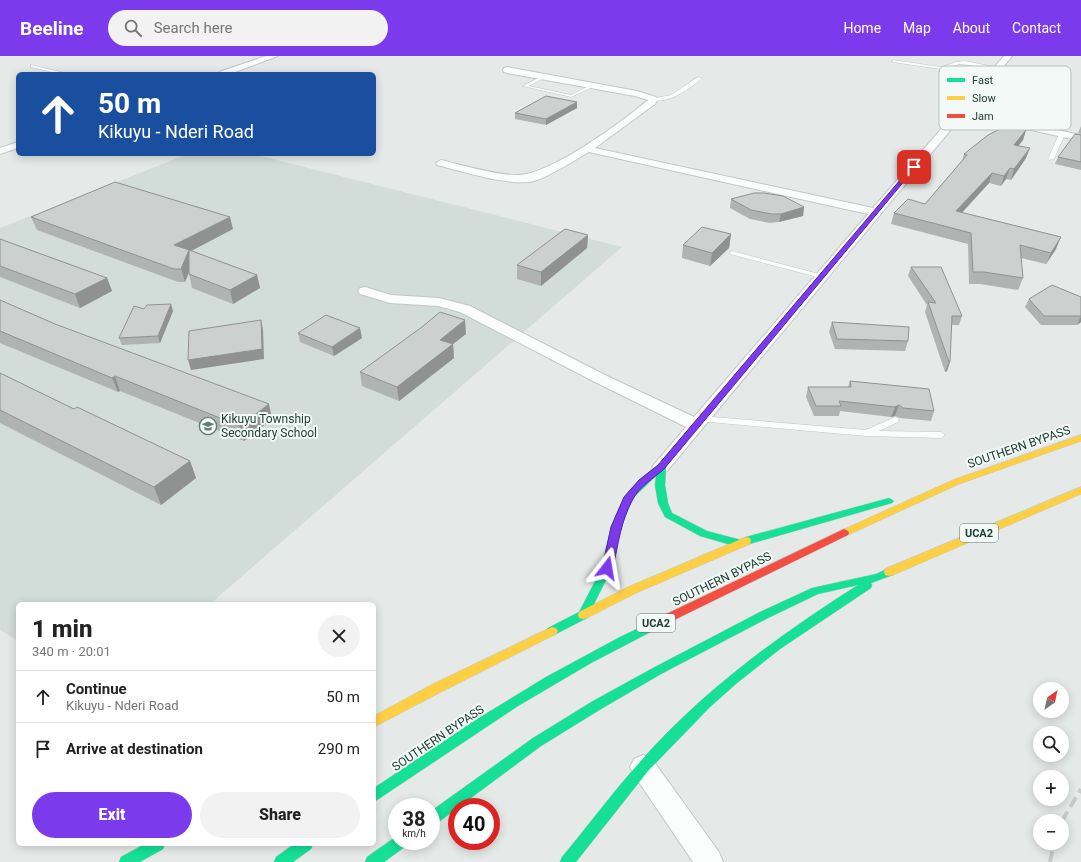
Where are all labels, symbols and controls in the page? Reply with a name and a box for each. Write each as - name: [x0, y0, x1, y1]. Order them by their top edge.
- search box: [108, 10, 388, 46]
- text: Beeline: [20, 17, 84, 40]
- icon: search: [122, 17, 144, 39]
- text: Search here: [154, 19, 233, 37]
- text: Home: [843, 20, 881, 36]
- text: Map: [903, 20, 931, 36]
- text: About: [953, 20, 990, 36]
- text: Contact: [1012, 20, 1061, 36]
- legend: [939, 66, 1071, 130]
- text: Fast: [972, 74, 994, 87]
- text: 50 m: [98, 87, 161, 120]
- icon: ahead: [32, 88, 84, 140]
- text: Slow: [972, 92, 996, 105]
- text: Jam: [972, 110, 994, 123]
- text: Kikuyu - Nderi Road: [98, 121, 254, 142]
- pin: [897, 150, 931, 184]
- icon: arrive: [903, 156, 925, 178]
- place label: Kikuyu Township Secondary School: [221, 412, 317, 440]
- school or university icon: Kikuyu Township Secondary School: [198, 416, 218, 436]
- street label: SOUTHERN BYPASS: [966, 423, 1072, 471]
- road number: UCA2: [960, 524, 998, 542]
- position arrow: [586, 547, 628, 589]
- street label: SOUTHERN BYPASS: [670, 549, 774, 609]
- road number: UCA2: [637, 614, 675, 632]
- text: 1 min: [32, 615, 93, 643]
- button: close: [318, 615, 360, 657]
- text: 340 m · 20:01: [32, 644, 111, 659]
- text: Continue: [66, 680, 127, 698]
- north arrow: [1033, 682, 1069, 718]
- map controls: [1033, 682, 1069, 850]
- icon: ahead: [32, 686, 54, 708]
- text: 50 m: [326, 688, 360, 706]
- text: Kikuyu - Nderi Road: [66, 698, 179, 713]
- street label: SOUTHERN BYPASS: [389, 702, 487, 774]
- button: search: [1033, 726, 1069, 762]
- icon: arrive: [32, 738, 54, 760]
- text: Arrive at destination: [66, 740, 203, 758]
- text: 290 m: [318, 740, 360, 758]
- button: +: [1033, 770, 1069, 806]
- button: Exit: [32, 792, 192, 838]
- button: Share: [200, 792, 360, 838]
- speed limit sign: 40: [448, 798, 500, 850]
- text: 38: [403, 807, 425, 831]
- button: −: [1033, 814, 1069, 850]
- text: km/h: [402, 828, 426, 839]

